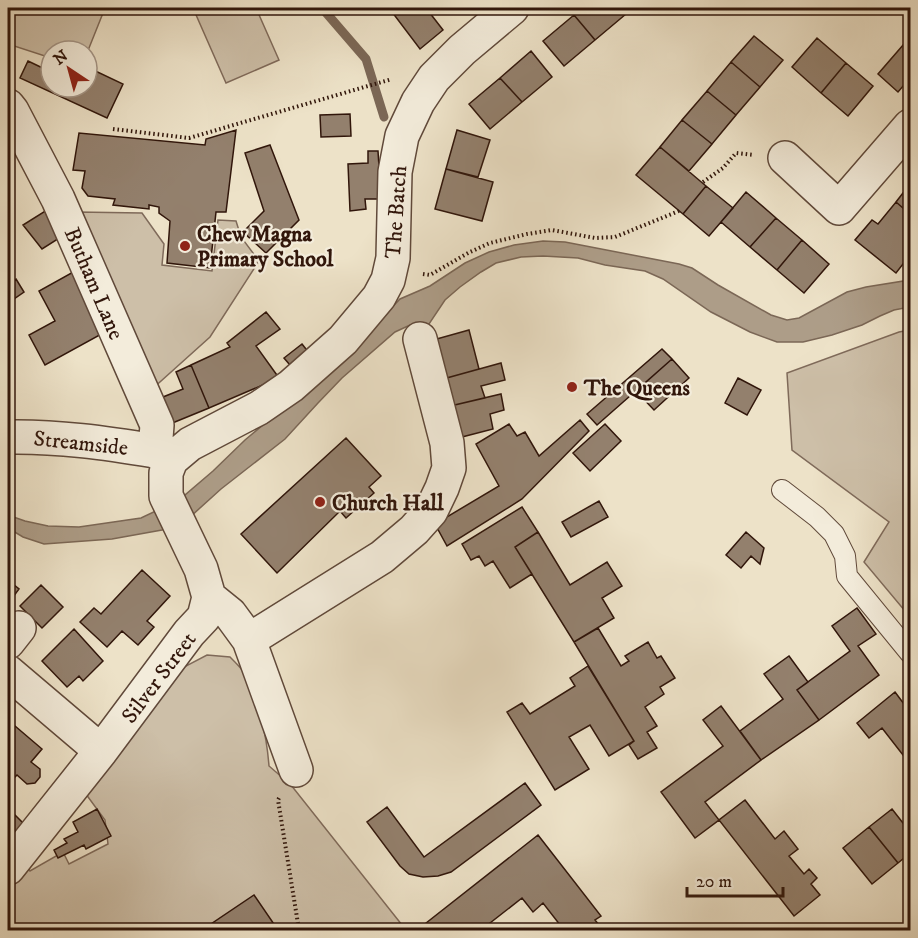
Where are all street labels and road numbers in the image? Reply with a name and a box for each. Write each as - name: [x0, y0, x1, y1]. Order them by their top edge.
- street label: The Batch: [380, 164, 413, 260]
- street label: Butham Lane: [58, 223, 129, 344]
- street label: Streamside: [32, 425, 129, 462]
- street label: Silver Street: [116, 627, 202, 729]

